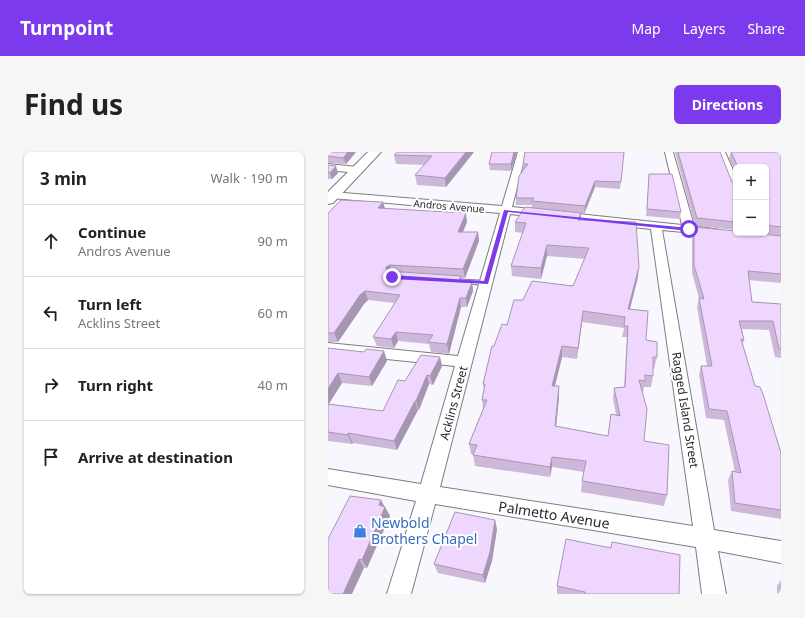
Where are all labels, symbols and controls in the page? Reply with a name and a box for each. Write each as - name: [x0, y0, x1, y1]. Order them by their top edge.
- text: Turnpoint: [20, 15, 113, 41]
- text: Map: [632, 19, 661, 38]
- text: Layers: [683, 19, 725, 38]
- text: Share: [747, 19, 785, 38]
- text: Find us: [24, 85, 123, 123]
- button: Directions: [674, 85, 781, 124]
- map controls: [733, 164, 769, 236]
- button: +: [733, 164, 769, 200]
- text: 3 min: [40, 167, 87, 190]
- text: Walk · 190 m: [210, 169, 288, 187]
- street label: Andros Avenue: [413, 196, 485, 216]
- button: −: [733, 200, 769, 236]
- route start: [680, 220, 698, 238]
- text: Continue: [78, 222, 146, 242]
- icon: ahead: [40, 230, 62, 252]
- text: 90 m: [258, 232, 288, 250]
- text: Andros Avenue: [78, 242, 171, 260]
- route end: [383, 268, 401, 286]
- text: Turn left: [78, 294, 142, 314]
- icon: left: [40, 302, 62, 324]
- text: 60 m: [258, 304, 288, 322]
- text: Acklins Street: [78, 314, 160, 332]
- street label: Ragged Island Street: [668, 351, 703, 470]
- street label: Acklins Street: [435, 363, 472, 442]
- icon: right: [40, 374, 62, 396]
- text: Turn right: [78, 375, 153, 395]
- text: 40 m: [258, 376, 288, 394]
- icon: arrive: [40, 446, 62, 468]
- text: Arrive at destination: [78, 447, 233, 467]
- street label: Palmetto Avenue: [497, 496, 611, 533]
- place label: Newbold Brothers Chapel: [371, 513, 477, 548]
- shop icon: Newbold Brothers Chapel: [352, 523, 368, 539]

